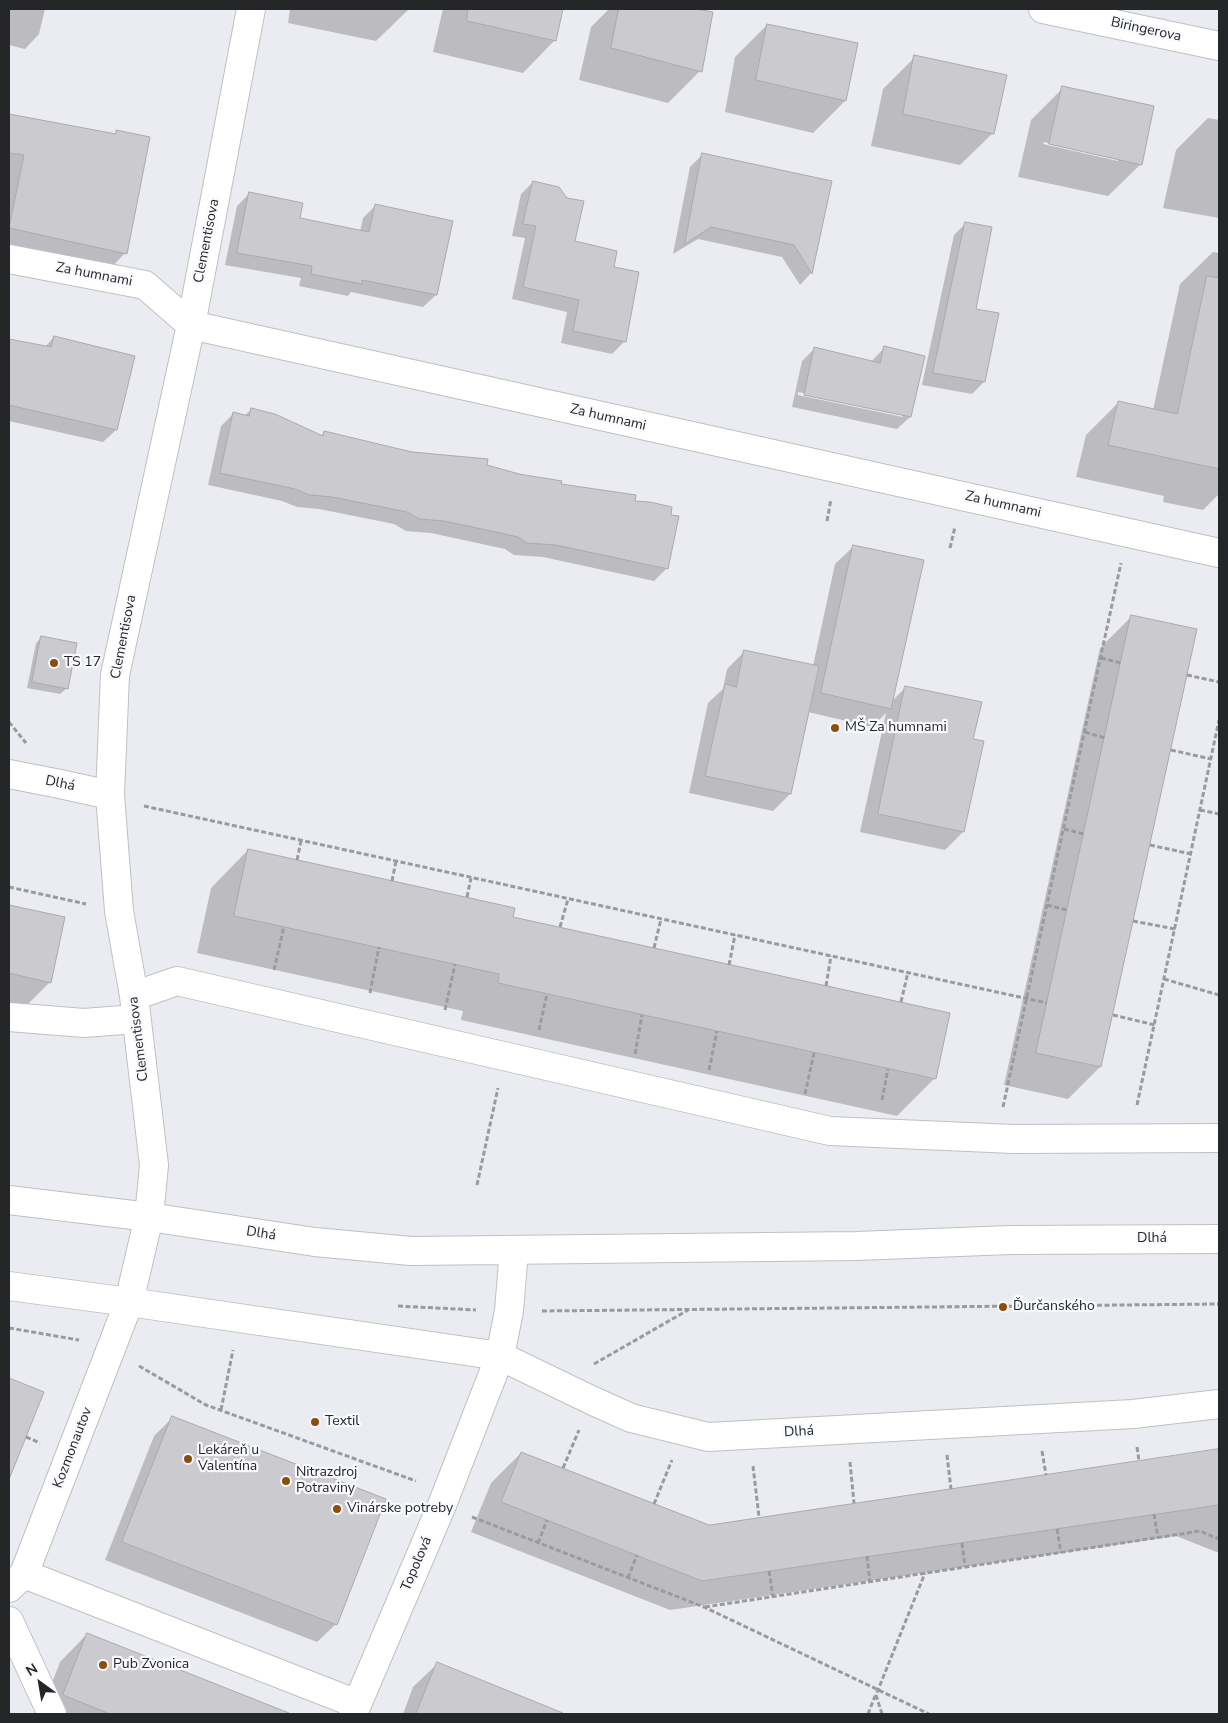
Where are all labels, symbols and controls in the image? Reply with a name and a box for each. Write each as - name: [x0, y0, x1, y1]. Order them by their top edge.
- street label: Biringerova: [1109, 14, 1183, 46]
- street label: Clementisova: [191, 197, 223, 285]
- street label: Za humnami: [54, 259, 134, 291]
- street label: Za humnami: [568, 401, 648, 435]
- street label: Za humnami: [963, 488, 1043, 522]
- street label: Clementisova: [108, 593, 140, 681]
- place label: TS 17: [64, 655, 101, 671]
- marker: TS 17: [48, 657, 60, 669]
- place label: MŠ Za humnami: [845, 720, 947, 736]
- marker: MŠ Za humnami: [829, 722, 841, 734]
- street label: Dlhá: [44, 773, 76, 795]
- street label: Clementisova: [125, 996, 153, 1082]
- street label: Dlhá: [245, 1223, 277, 1245]
- street label: Dlhá: [1137, 1231, 1167, 1247]
- place label: Ďurčanského: [1013, 1299, 1095, 1315]
- marker: Ďurčanského: [997, 1301, 1009, 1313]
- street label: Kozmonautov: [50, 1405, 96, 1491]
- place label: Textil: [325, 1414, 359, 1430]
- marker: Textil: [309, 1416, 321, 1428]
- street label: Dlhá: [784, 1423, 814, 1441]
- place label: Lekáreň u Valentína: [198, 1443, 259, 1475]
- marker: Lekáreň u Valentína: [182, 1453, 194, 1465]
- place label: Nitrazdroj Potraviny: [296, 1465, 357, 1498]
- marker: Nitrazdroj Potraviny: [280, 1475, 292, 1487]
- place label: Vinárske potreby: [347, 1501, 453, 1517]
- marker: Vinárske potreby: [331, 1503, 343, 1515]
- street label: Topoľová: [398, 1534, 436, 1594]
- place label: Pub Zvonica: [113, 1657, 189, 1673]
- north arrow: [15, 1658, 65, 1708]
- text: N: [22, 1659, 41, 1681]
- marker: Pub Zvonica: [97, 1659, 109, 1671]

